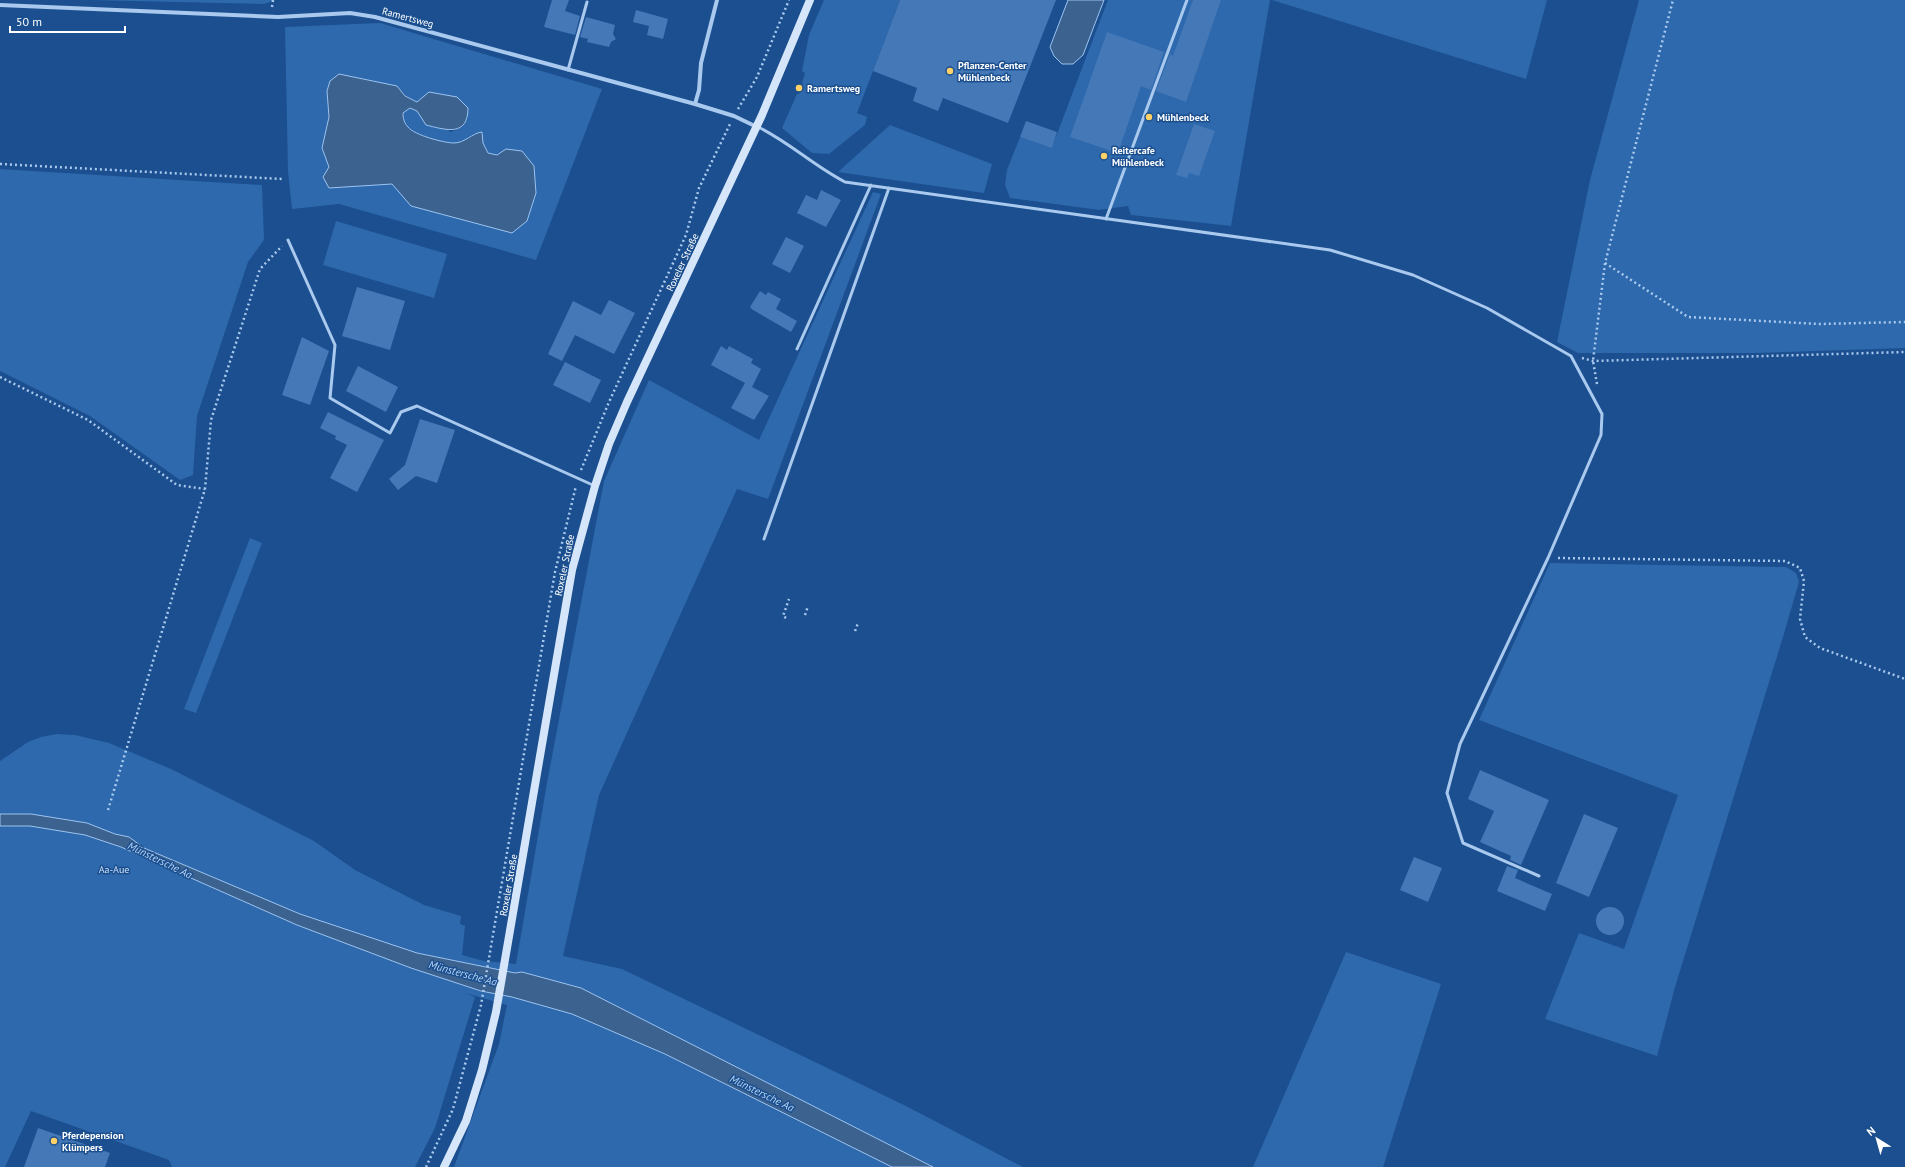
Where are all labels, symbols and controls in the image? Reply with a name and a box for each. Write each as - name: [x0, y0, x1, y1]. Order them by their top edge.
- street label: Ramertsweg: [381, 4, 435, 31]
- scale bar: [10, 8, 125, 34]
- text: 50 m: [16, 14, 42, 29]
- place label: Pflanzen-Center Mühlenbeck: [958, 59, 1027, 84]
- marker: Pflanzen-Center Mühlenbeck: [945, 66, 955, 76]
- place label: Ramertsweg: [807, 82, 860, 95]
- marker: Ramertsweg: [794, 83, 804, 93]
- place label: Mühlenbeck: [1157, 111, 1209, 124]
- marker: Mühlenbeck: [1144, 112, 1154, 122]
- place label: Reitercafe Mühlenbeck: [1112, 144, 1164, 169]
- marker: Reitercafe Mühlenbeck: [1099, 151, 1109, 161]
- street label: Roxeler Straße: [663, 231, 702, 293]
- street label: Roxeler Straße: [552, 533, 577, 597]
- water label: Münstersche Aa: [125, 838, 195, 882]
- street label: Roxeler Straße: [497, 853, 520, 917]
- park label: Aa-Aue: [99, 863, 129, 876]
- water label: Münstersche Aa: [427, 957, 499, 989]
- water label: Münstersche Aa: [727, 1071, 797, 1115]
- north arrow: [1857, 1119, 1897, 1159]
- text: N: [1864, 1123, 1878, 1139]
- place label: Pferdepension Klümpers: [62, 1129, 124, 1154]
- marker: Pferdepension Klümpers: [49, 1136, 59, 1146]

